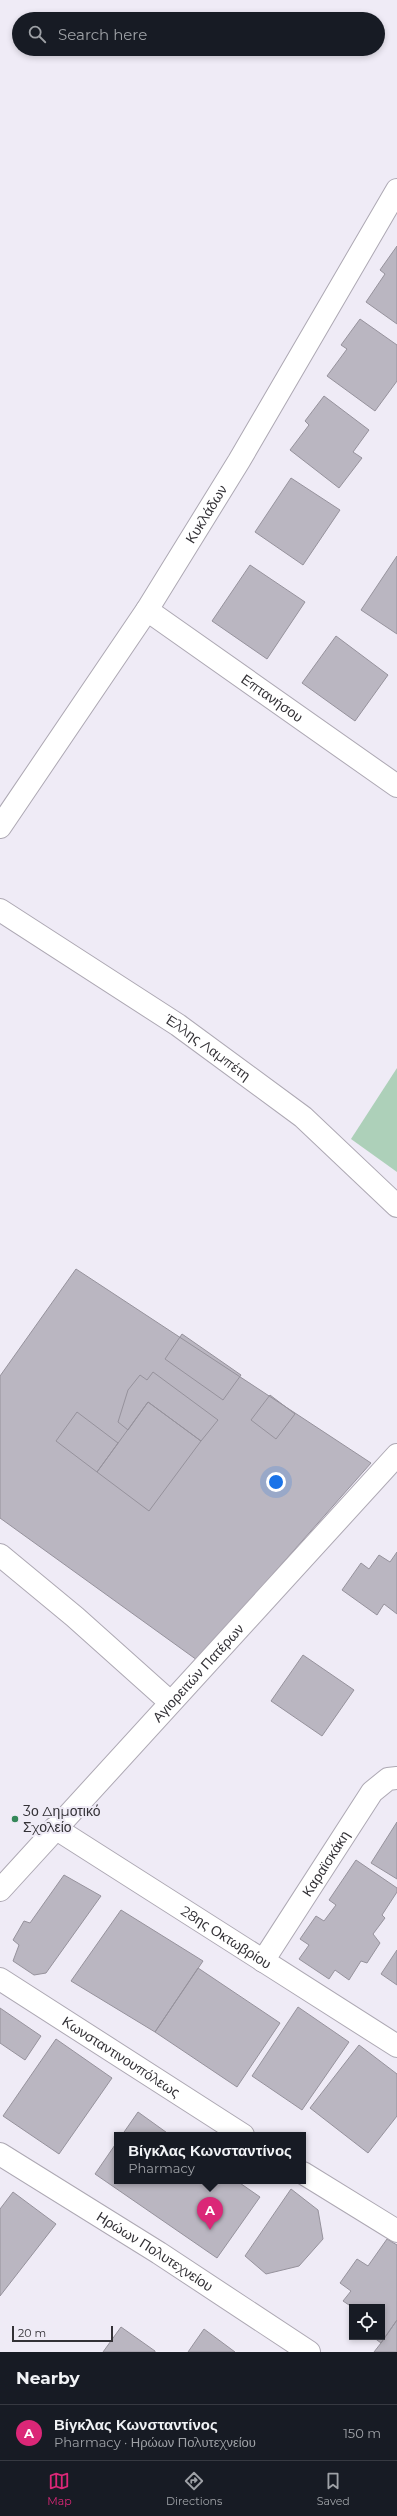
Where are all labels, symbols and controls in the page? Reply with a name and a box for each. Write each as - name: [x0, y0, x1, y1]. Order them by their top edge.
- search box: [12, 12, 385, 56]
- icon: search: [26, 23, 48, 45]
- text: Search here: [58, 25, 147, 44]
- street label: Κυκλάδων: [181, 481, 231, 547]
- street label: Επτανήσου: [238, 670, 307, 726]
- street label: Έλλης Λαμπέτη: [161, 1009, 254, 1084]
- your location: [266, 1472, 286, 1492]
- street label: Αγιορειτών Πατέρων: [149, 1620, 248, 1726]
- place label: 3ο Δημοτικό Σχολείο: [23, 1802, 101, 1836]
- marker: 3ο Δημοτικό Σχολείο: [10, 1814, 20, 1824]
- street label: Καραϊσκάκη: [298, 1827, 354, 1900]
- street label: 28ης Οκτωβρίου: [178, 1902, 275, 1973]
- street label: Κωνσταντινουπόλεως: [59, 2012, 184, 2101]
- popup: [114, 2132, 306, 2184]
- text: Βίγκλας Κωνσταντίνος: [128, 2141, 292, 2160]
- text: Pharmacy: [128, 2160, 195, 2176]
- pin: A: [197, 2197, 223, 2230]
- street label: Ηρώων Πολυτεχνείου: [93, 2207, 217, 2295]
- map controls: [349, 2304, 385, 2340]
- button: locate: [349, 2304, 385, 2340]
- scale bar: [12, 2324, 113, 2343]
- text: 20 m: [18, 2326, 46, 2340]
- text: Nearby: [16, 2368, 80, 2388]
- text: Βίγκλας Κωνσταντίνος: [54, 2415, 218, 2434]
- text: A: [24, 2425, 34, 2441]
- text: 150 m: [343, 2425, 381, 2441]
- text: Pharmacy · Ηρώων Πολυτεχνείου: [54, 2434, 256, 2450]
- tab: Map: [47, 2470, 72, 2508]
- tab: Directions: [166, 2470, 222, 2508]
- tab: Saved: [317, 2470, 350, 2508]

